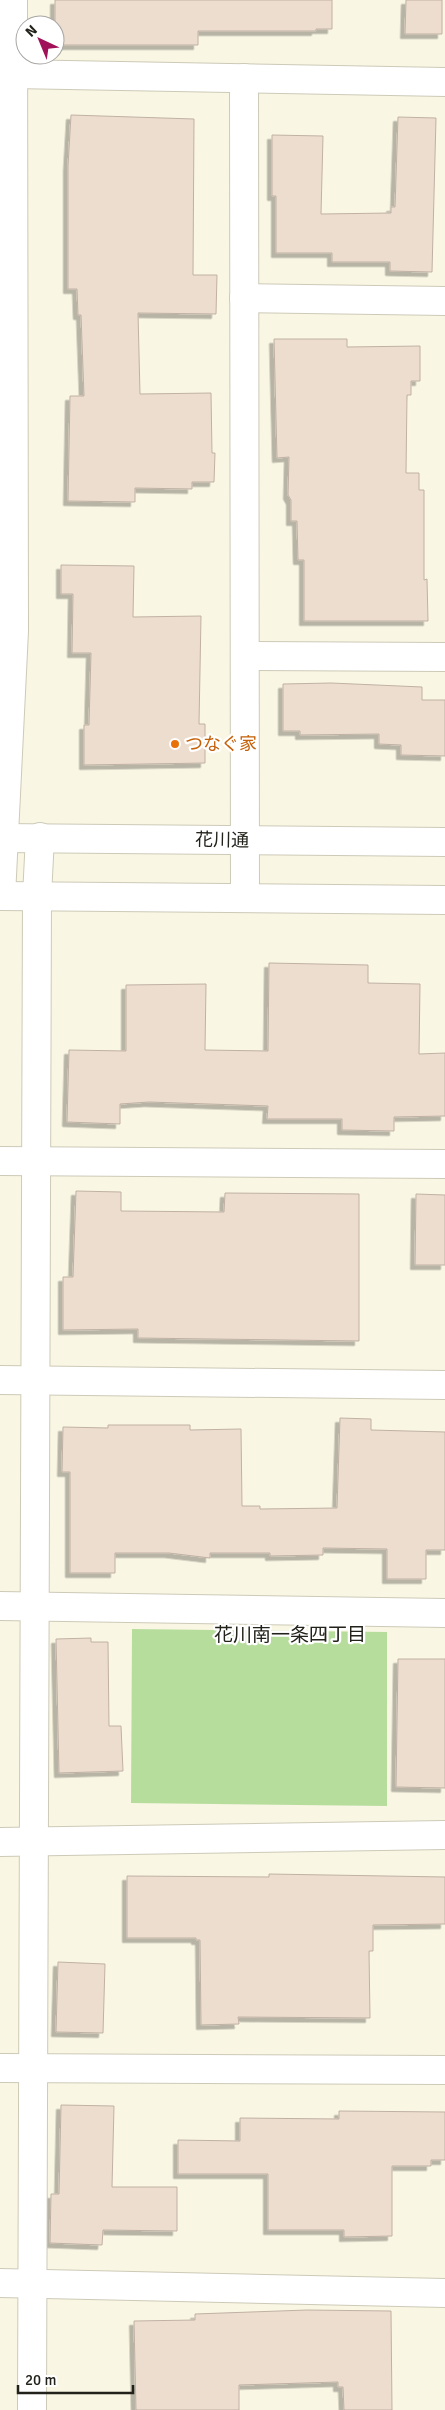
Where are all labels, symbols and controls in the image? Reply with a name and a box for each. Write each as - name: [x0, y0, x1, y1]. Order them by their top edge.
- north arrow: [15, 15, 65, 65]
- text: N: [22, 22, 41, 41]
- place label: つなぐ家: [185, 733, 257, 755]
- marker: つなぐ家: [169, 738, 181, 750]
- street label: 花川通: [195, 829, 249, 851]
- district label: 花川南一条四丁目: [214, 1623, 366, 1647]
- scale bar: [18, 2362, 132, 2394]
- text: 20 m: [25, 2371, 56, 2389]

